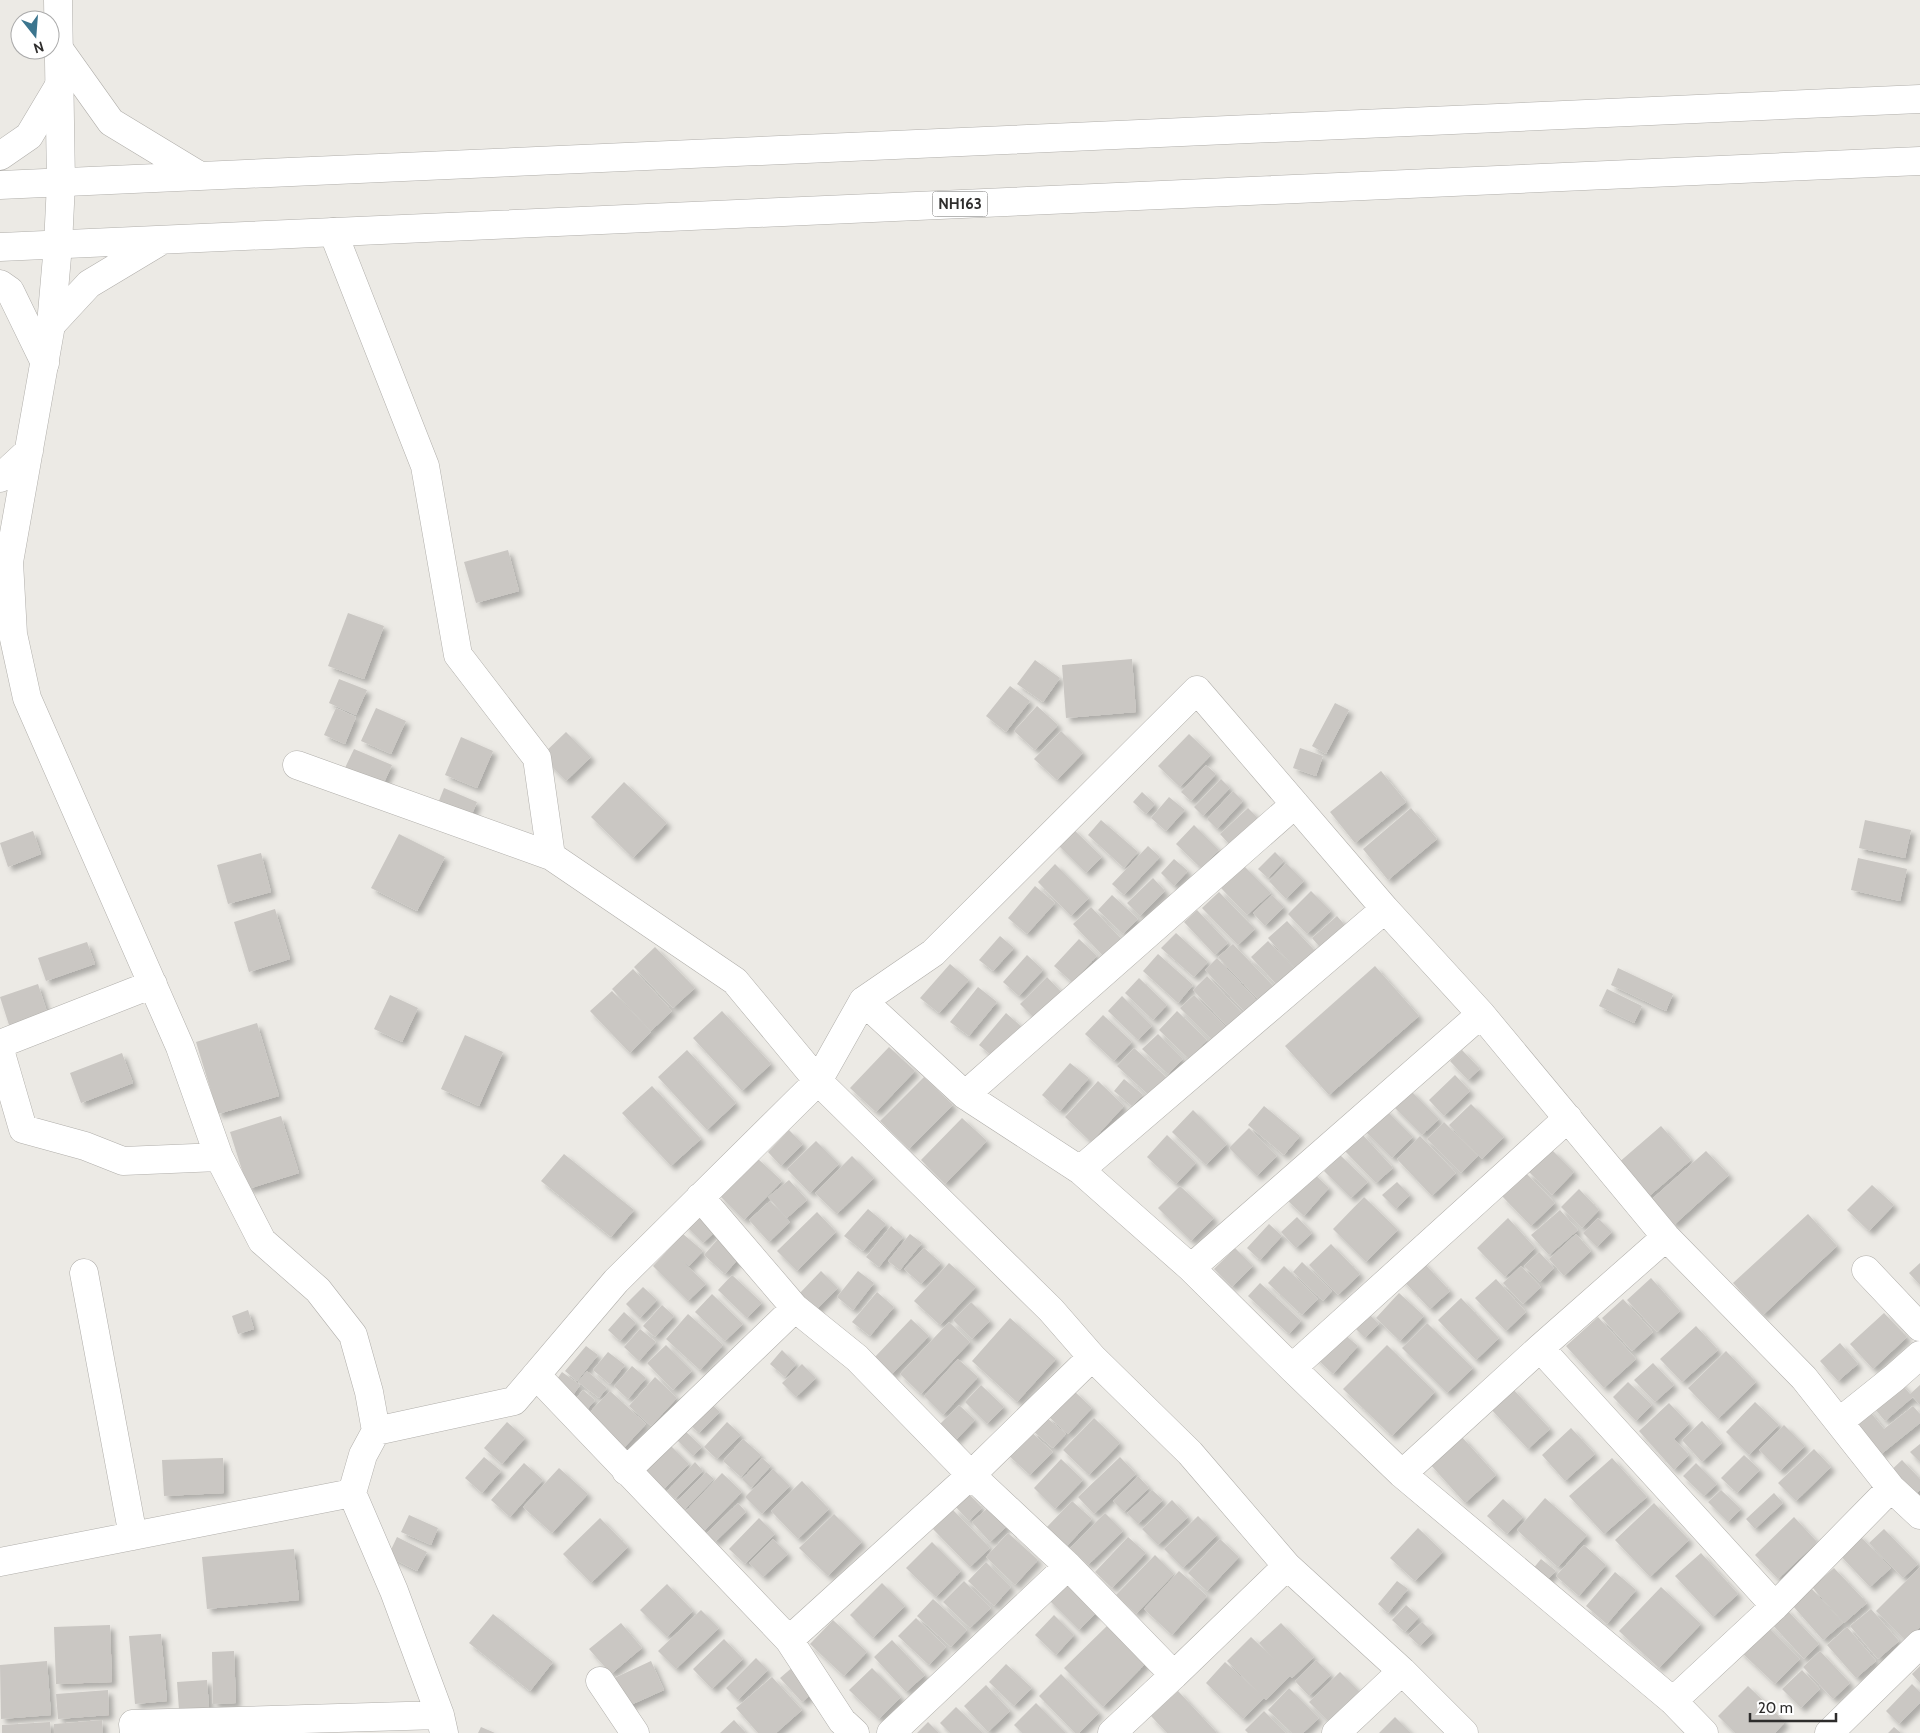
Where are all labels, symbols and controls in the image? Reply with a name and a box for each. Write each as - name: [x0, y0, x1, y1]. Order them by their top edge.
- north arrow: [10, 10, 60, 60]
- text: N: [31, 37, 46, 57]
- road number: NH163: [932, 192, 988, 216]
- scale bar: [1750, 1690, 1836, 1722]
- text: 20 m: [1758, 1699, 1793, 1717]

